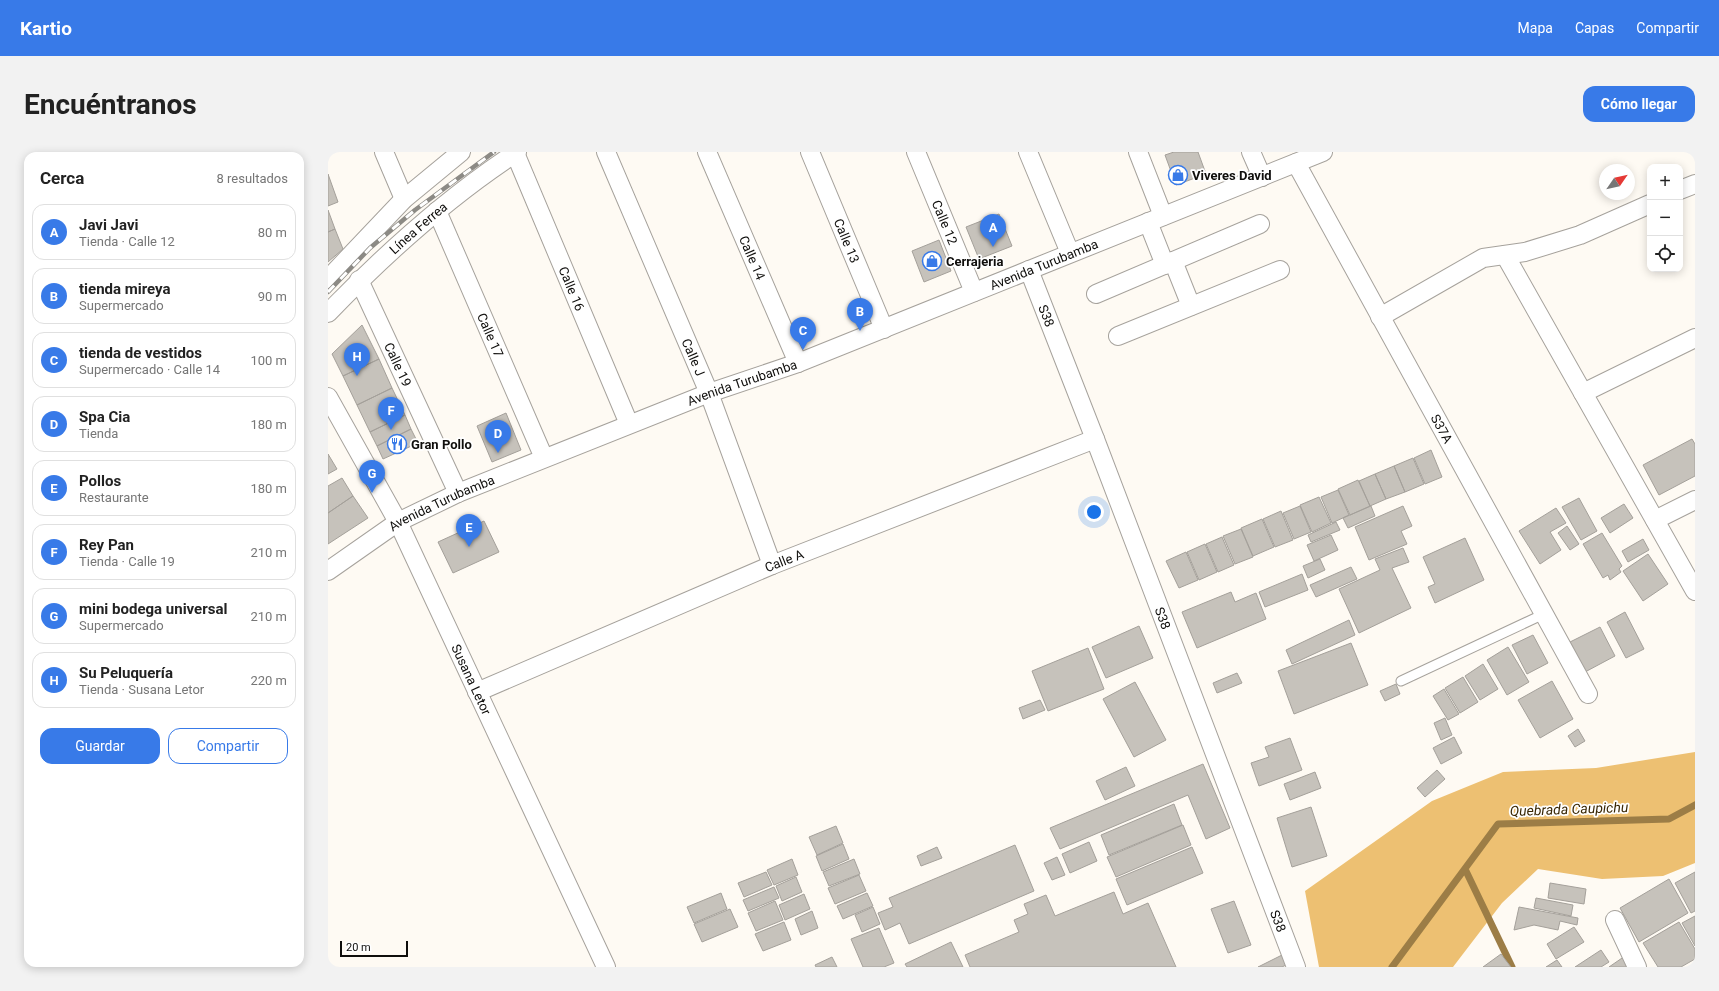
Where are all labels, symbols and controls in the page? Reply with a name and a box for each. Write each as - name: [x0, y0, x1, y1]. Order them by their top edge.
- text: Kartio: [20, 17, 72, 40]
- text: Mapa: [1518, 20, 1553, 36]
- text: Capas: [1575, 20, 1614, 36]
- text: Compartir: [1636, 20, 1699, 36]
- button: Cómo llegar: [1583, 86, 1695, 122]
- text: Encuéntranos: [24, 88, 197, 121]
- shop icon: Viveres David: [1167, 164, 1189, 186]
- north arrow: [1599, 164, 1635, 200]
- map controls: [1647, 164, 1683, 272]
- button: +: [1647, 164, 1683, 200]
- text: Cerca: [40, 168, 84, 188]
- place label: Viveres David: [1192, 168, 1272, 183]
- text: 8 resultados: [216, 171, 288, 186]
- street label: Calle 12: [929, 198, 960, 247]
- street label: Línea Ferrea: [386, 199, 450, 257]
- button: −: [1647, 200, 1683, 236]
- pin: A: [980, 214, 1006, 247]
- text: Javi Javi: [79, 216, 138, 234]
- street label: Calle 13: [831, 216, 862, 265]
- text: A: [50, 225, 58, 240]
- text: 80 m: [258, 225, 287, 240]
- street label: Calle 14: [736, 233, 768, 283]
- text: Tienda · Calle 12: [79, 234, 175, 249]
- street label: Avenida Turubamba: [988, 236, 1100, 293]
- button: locate: [1647, 236, 1683, 272]
- shop icon: Cerrajeria: [921, 250, 943, 272]
- place label: Cerrajeria: [946, 254, 1003, 269]
- street label: Calle 16: [556, 264, 587, 313]
- text: tienda mireya: [79, 280, 171, 298]
- text: B: [50, 289, 58, 304]
- text: 90 m: [258, 289, 287, 304]
- text: Supermercado: [79, 298, 164, 313]
- pin: B: [847, 298, 873, 331]
- street label: S38: [1035, 303, 1057, 329]
- street label: Calle 17: [474, 311, 506, 359]
- pin: C: [790, 317, 816, 350]
- street label: Calle J: [679, 336, 708, 378]
- street label: Calle 19: [381, 340, 414, 389]
- pin: H: [344, 343, 370, 376]
- text: tienda de vestidos: [79, 344, 202, 362]
- text: C: [50, 353, 58, 368]
- text: 100 m: [250, 353, 287, 368]
- street label: Avenida Turubamba: [685, 357, 799, 409]
- text: Supermercado · Calle 14: [79, 362, 220, 377]
- pin: F: [378, 397, 404, 430]
- text: Spa Cia: [79, 408, 130, 426]
- street label: S37A: [1428, 412, 1456, 446]
- text: D: [50, 417, 58, 432]
- text: 180 m: [250, 417, 287, 432]
- pin: D: [485, 420, 511, 453]
- text: Tienda: [79, 426, 118, 441]
- restaurant icon: Gran Pollo: [386, 433, 408, 455]
- place label: Gran Pollo: [411, 437, 472, 452]
- pin: G: [359, 460, 385, 493]
- text: Pollos: [79, 472, 121, 490]
- street label: Avenida Turubamba: [386, 472, 497, 534]
- text: E: [50, 481, 58, 496]
- text: 180 m: [250, 481, 287, 496]
- text: Restaurante: [79, 490, 149, 505]
- your location: [1084, 502, 1104, 522]
- pin: E: [456, 514, 482, 547]
- text: Rey Pan: [79, 536, 134, 554]
- text: F: [50, 545, 58, 560]
- text: 210 m: [250, 545, 287, 560]
- street label: Calle A: [762, 546, 806, 575]
- text: Tienda · Calle 19: [79, 554, 175, 569]
- text: mini bodega universal: [79, 600, 227, 618]
- street label: S38: [1152, 605, 1174, 631]
- text: G: [50, 609, 58, 624]
- text: 210 m: [250, 609, 287, 624]
- text: Supermercado: [79, 618, 164, 633]
- street label: Susana Letor: [448, 642, 494, 718]
- text: Su Peluquería: [79, 664, 173, 682]
- text: H: [49, 673, 59, 688]
- text: 220 m: [250, 673, 287, 688]
- text: Tienda · Susana Letor: [79, 682, 204, 697]
- button: Guardar: [40, 728, 160, 764]
- button: Compartir: [168, 728, 288, 764]
- water label: Quebrada Caupichu: [1509, 799, 1629, 819]
- street label: S38: [1267, 908, 1289, 934]
- scale bar: [340, 939, 408, 958]
- text: 20 m: [346, 941, 371, 954]

